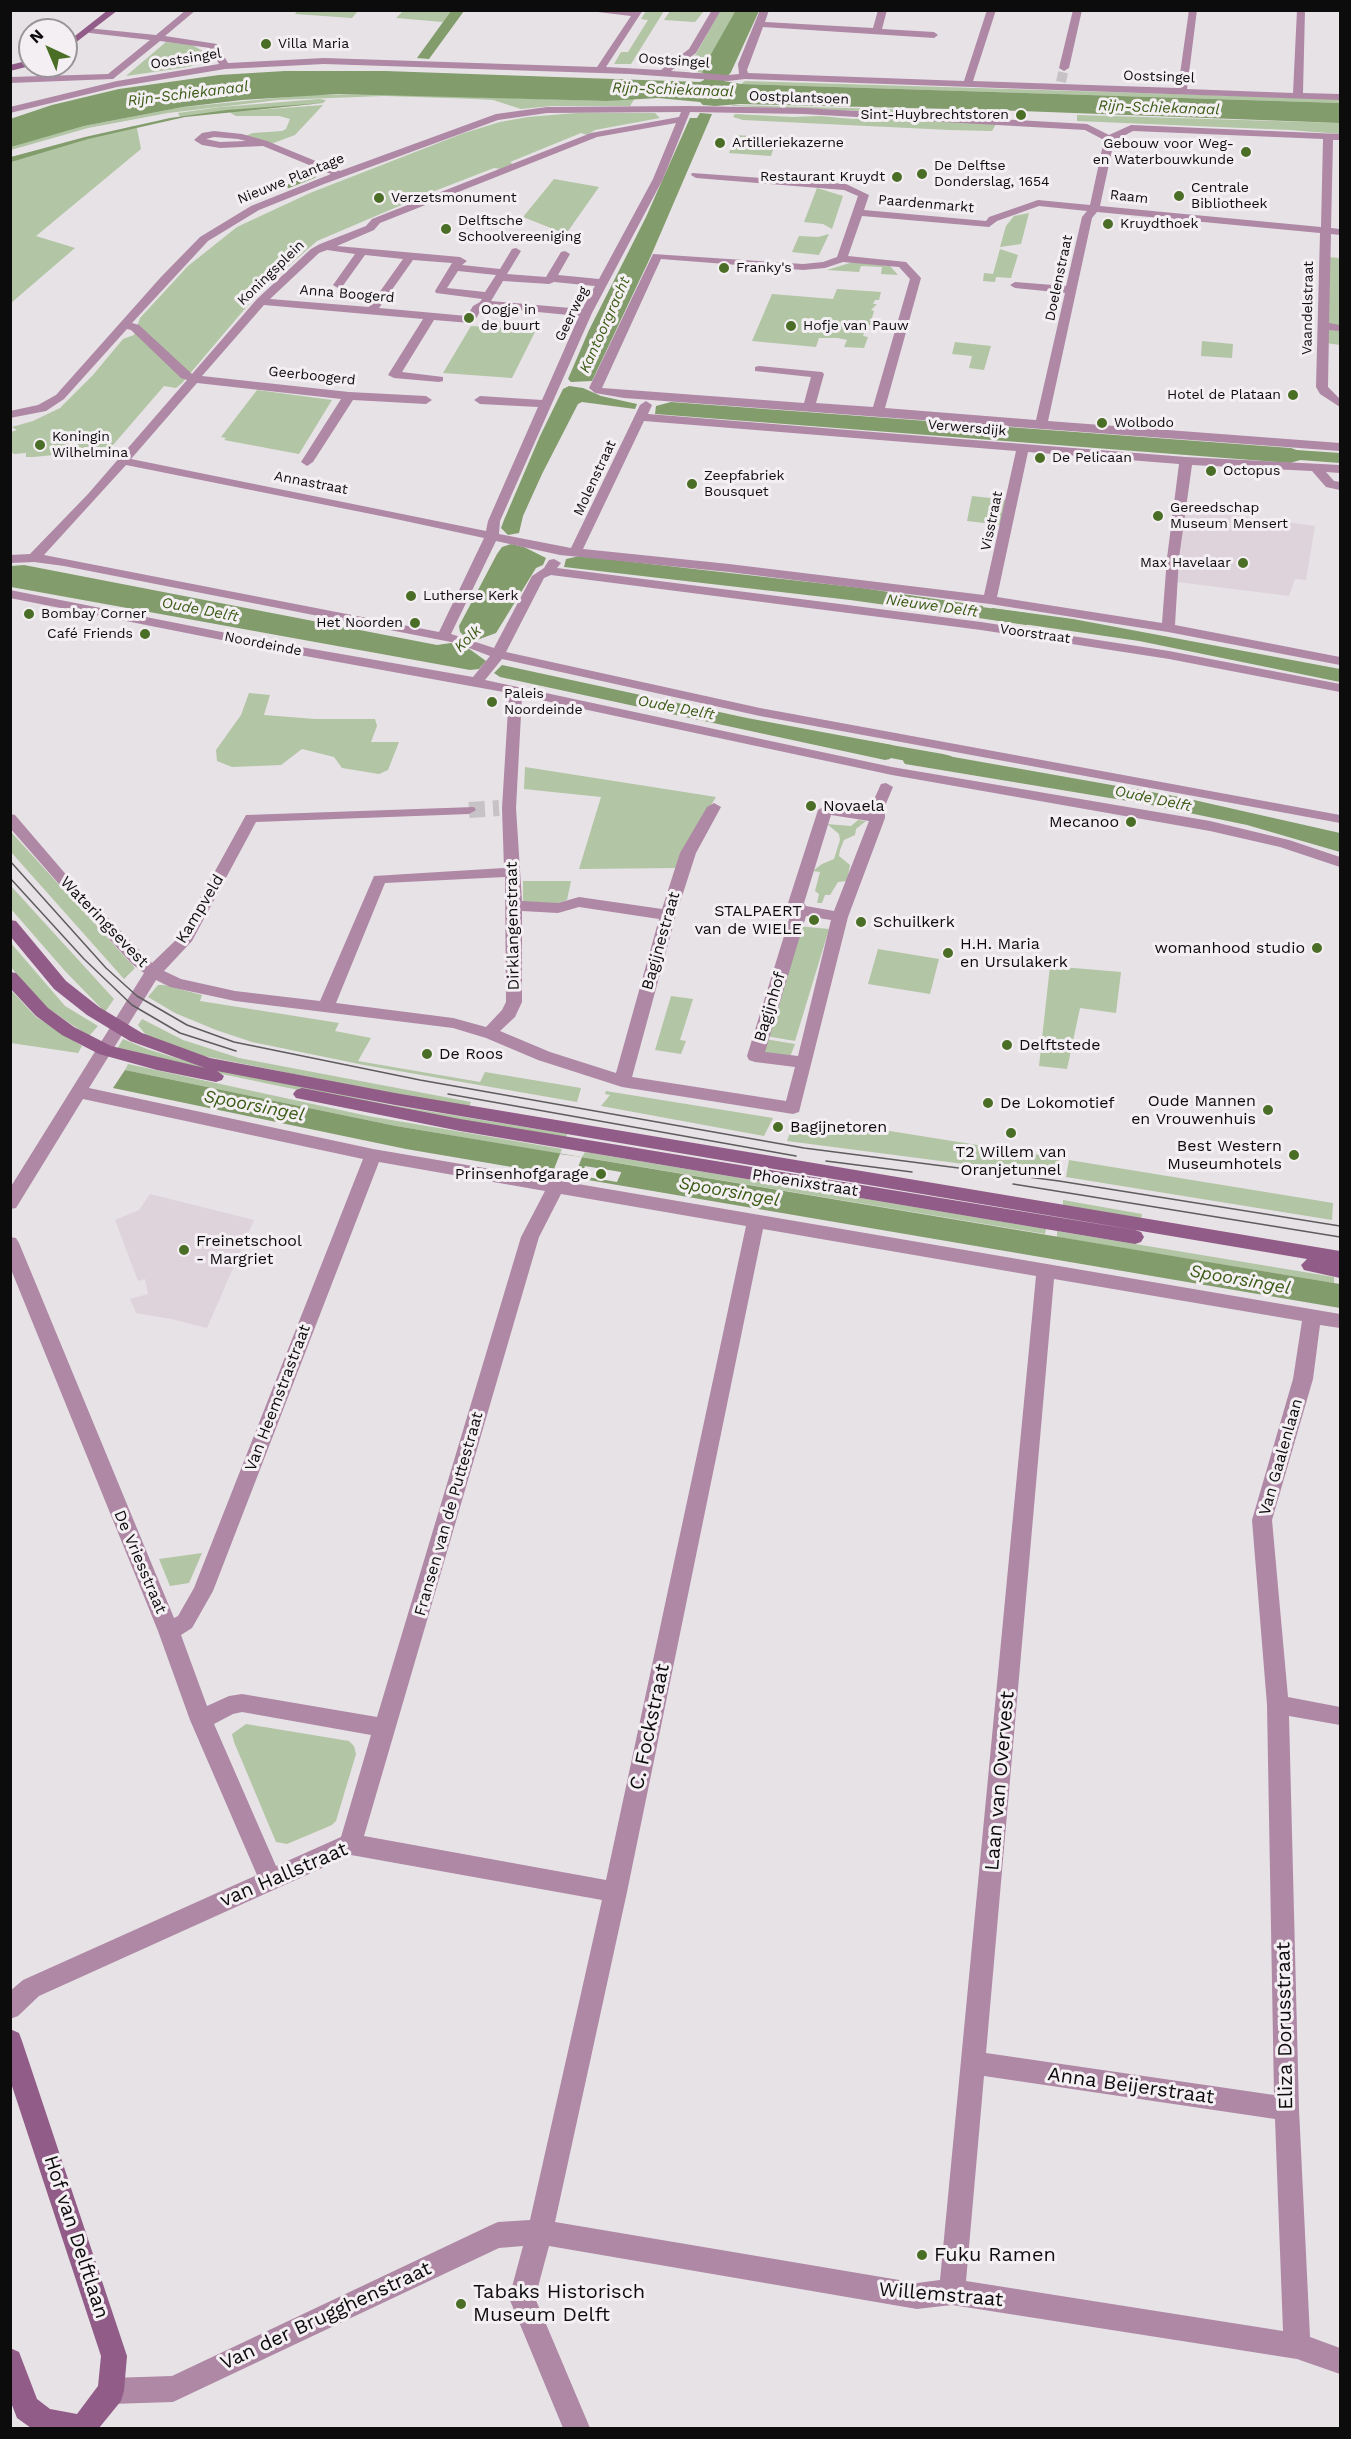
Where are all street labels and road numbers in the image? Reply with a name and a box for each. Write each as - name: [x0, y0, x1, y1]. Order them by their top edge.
- street label: Oostsingel: [149, 45, 223, 73]
- street label: Oostsingel: [638, 50, 710, 72]
- street label: Oostsingel: [1123, 67, 1195, 87]
- street label: Oostplantsoen: [749, 88, 849, 108]
- street label: Nieuwe Plantage: [235, 150, 347, 208]
- street label: Raam: [1109, 187, 1149, 207]
- street label: Paardenmarkt: [877, 191, 975, 217]
- street label: Doelenstraat: [1042, 233, 1076, 323]
- street label: Koningsplein: [234, 237, 308, 309]
- street label: Vaandelstraat: [1299, 261, 1317, 355]
- street label: Anna Boogerd: [299, 281, 395, 307]
- street label: Geerweg: [552, 284, 592, 344]
- street label: Geerboogerd: [268, 363, 356, 389]
- street label: Verwersdijk: [927, 416, 1007, 440]
- street label: Molenstraat: [570, 438, 620, 518]
- street label: Annastraat: [273, 468, 349, 498]
- street label: Visstraat: [978, 490, 1006, 552]
- street label: Voorstraat: [999, 621, 1071, 647]
- street label: Noordeinde: [223, 628, 303, 660]
- street label: Dirklangenstraat: [502, 861, 524, 991]
- street label: Kampveld: [172, 871, 228, 947]
- street label: Wateringsevest: [56, 873, 152, 971]
- street label: Bagijnestraat: [638, 890, 684, 992]
- street label: Bagijnhof: [750, 970, 790, 1044]
- street label: Phoenixstraat: [751, 1165, 859, 1201]
- street label: Van Heemstrastraat: [241, 1322, 315, 1474]
- street label: Van Gaalenlaan: [1255, 1396, 1307, 1518]
- street label: Fransen van de Puttestraat: [411, 1410, 487, 1618]
- street label: De Vriesstraat: [110, 1507, 170, 1617]
- street label: C. Fockstraat: [625, 1662, 675, 1792]
- street label: Laan van Overvest: [980, 1690, 1020, 1872]
- street label: van Hallstraat: [217, 1837, 351, 1913]
- street label: Eliza Dorusstraat: [1272, 1942, 1298, 2110]
- street label: Anna Beijerstraat: [1046, 2062, 1216, 2110]
- street label: Hof van Delftlaan: [38, 2152, 114, 2322]
- street label: Van der Brugghenstraat: [217, 2257, 435, 2375]
- street label: Willemstraat: [878, 2278, 1004, 2312]

